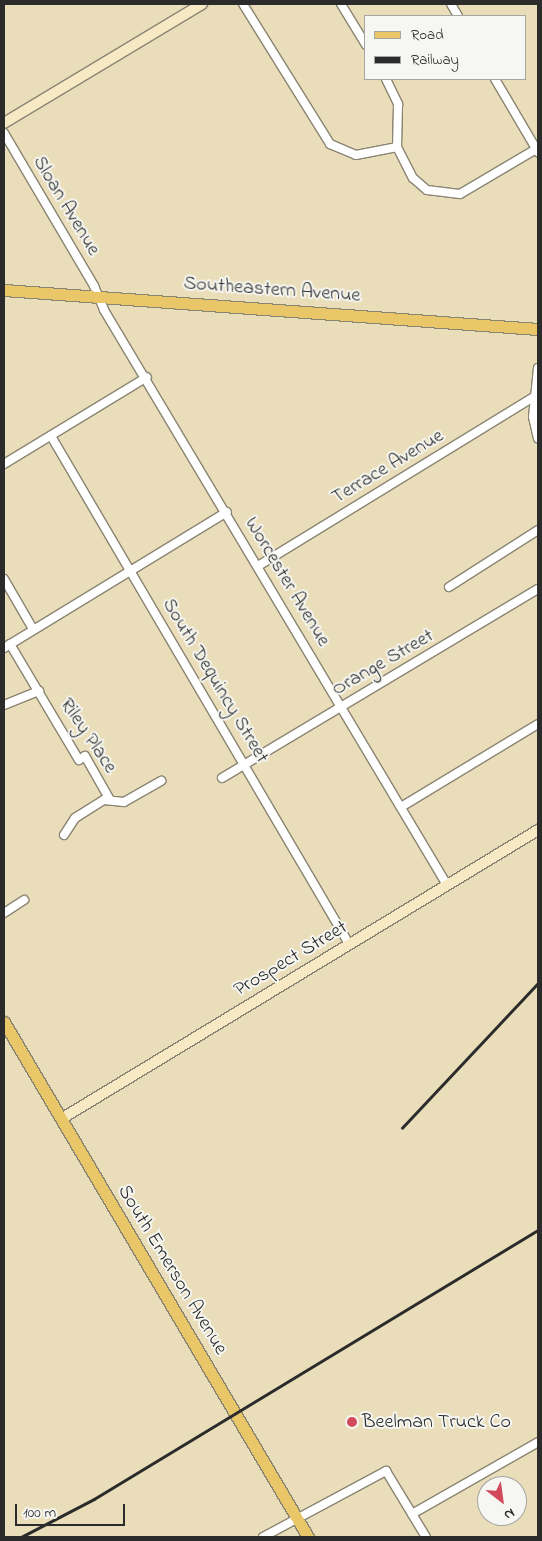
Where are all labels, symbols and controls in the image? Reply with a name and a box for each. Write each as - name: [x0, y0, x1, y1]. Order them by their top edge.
- legend: [364, 15, 527, 80]
- text: Road: [411, 24, 444, 46]
- text: Railway: [411, 49, 459, 71]
- street label: Sloan Avenue: [27, 152, 105, 260]
- street label: Southeastern Avenue: [183, 272, 361, 308]
- street label: Terrace Avenue: [328, 424, 448, 510]
- street label: Worcester Avenue: [239, 513, 335, 651]
- street label: South Dequincy Street: [156, 594, 274, 768]
- street label: Orange Street: [328, 624, 438, 702]
- street label: Riley Place: [54, 694, 122, 778]
- street label: Prospect Street: [230, 916, 352, 1002]
- street label: South Emerson Avenue: [112, 1181, 232, 1359]
- place label: Beelman Truck Co: [362, 1410, 511, 1434]
- marker: Beelman Truck Co: [346, 1416, 358, 1428]
- north arrow: [477, 1476, 527, 1526]
- scale bar: [18, 1494, 128, 1526]
- text: 100 m: [23, 1502, 56, 1524]
- text: N: [500, 1502, 519, 1525]

